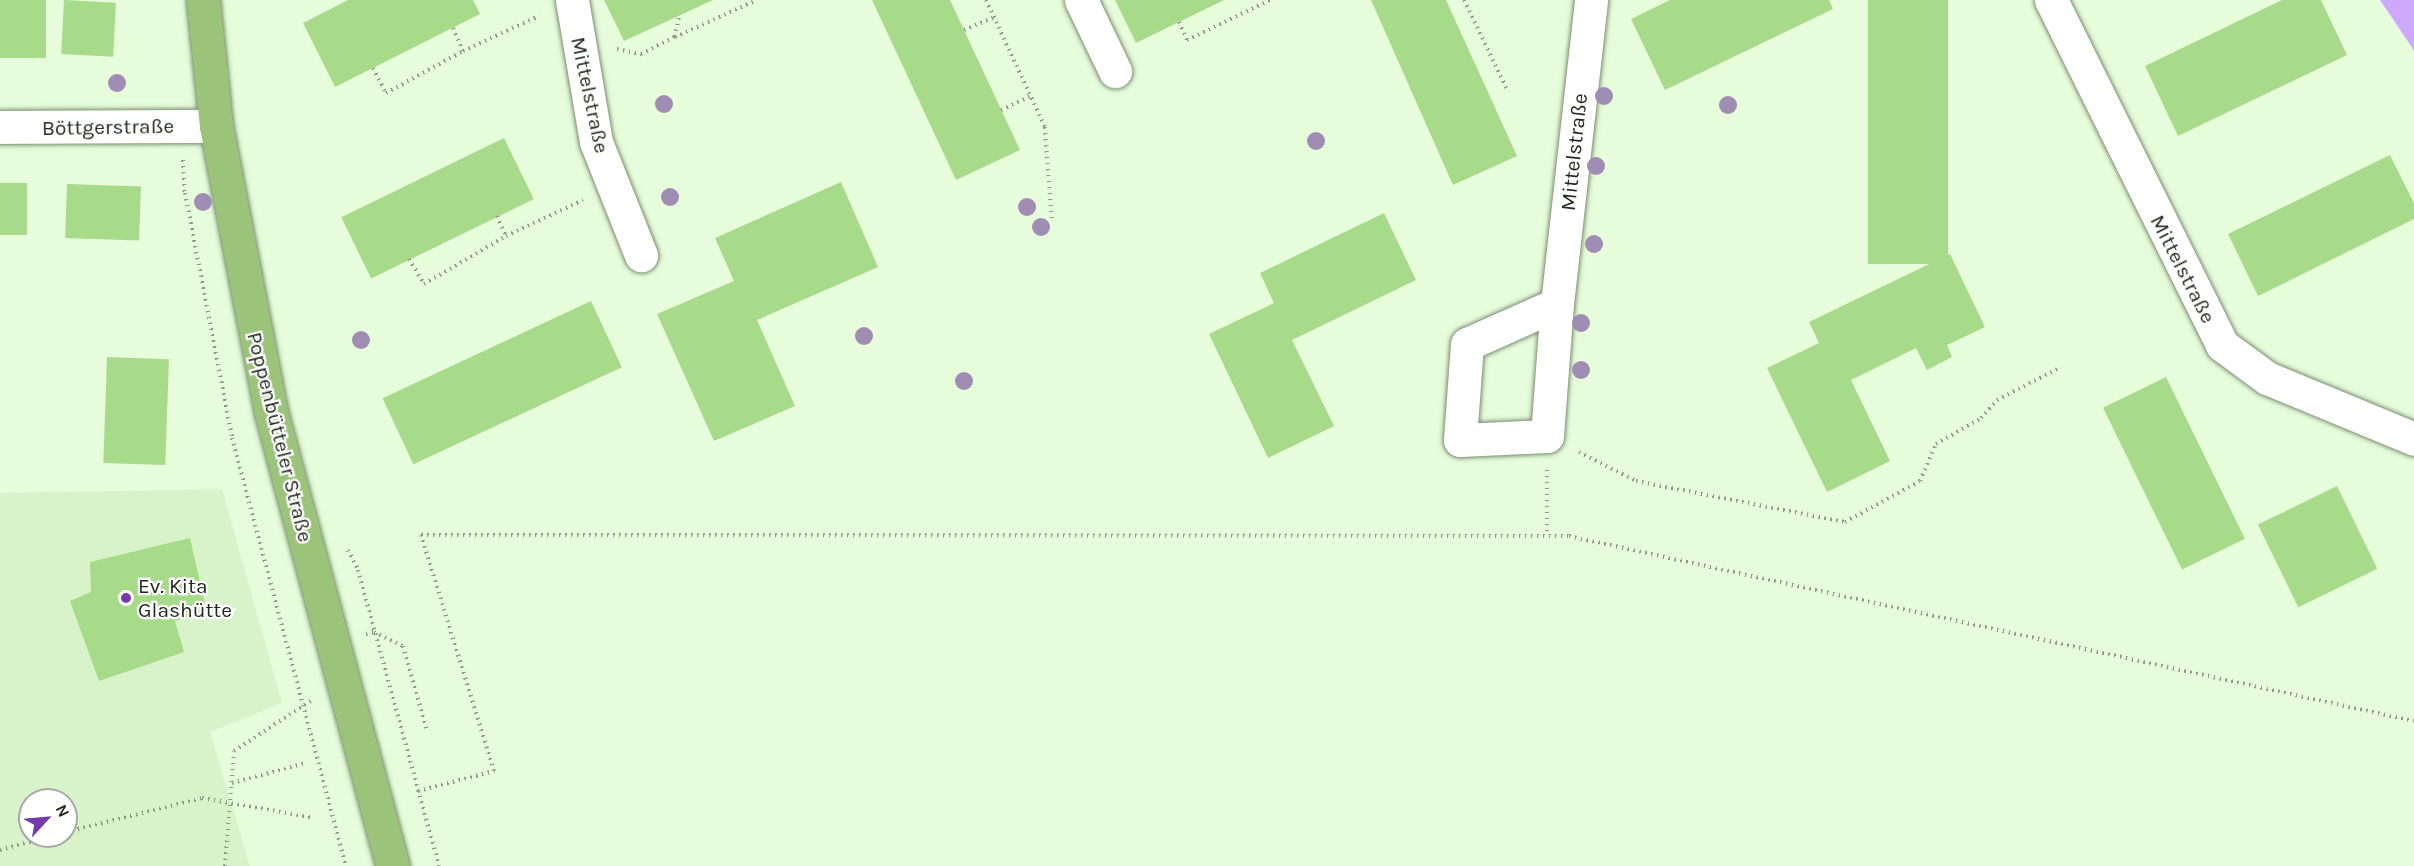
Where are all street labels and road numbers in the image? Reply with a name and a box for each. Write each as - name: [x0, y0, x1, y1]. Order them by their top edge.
- street label: Mittelstraße: [565, 35, 615, 155]
- street label: Mittelstraße: [1555, 92, 1593, 212]
- street label: Böttgerstraße: [42, 113, 174, 141]
- street label: Mittelstraße: [2145, 211, 2221, 327]
- street label: Poppenbütteler Straße: [242, 329, 318, 545]

